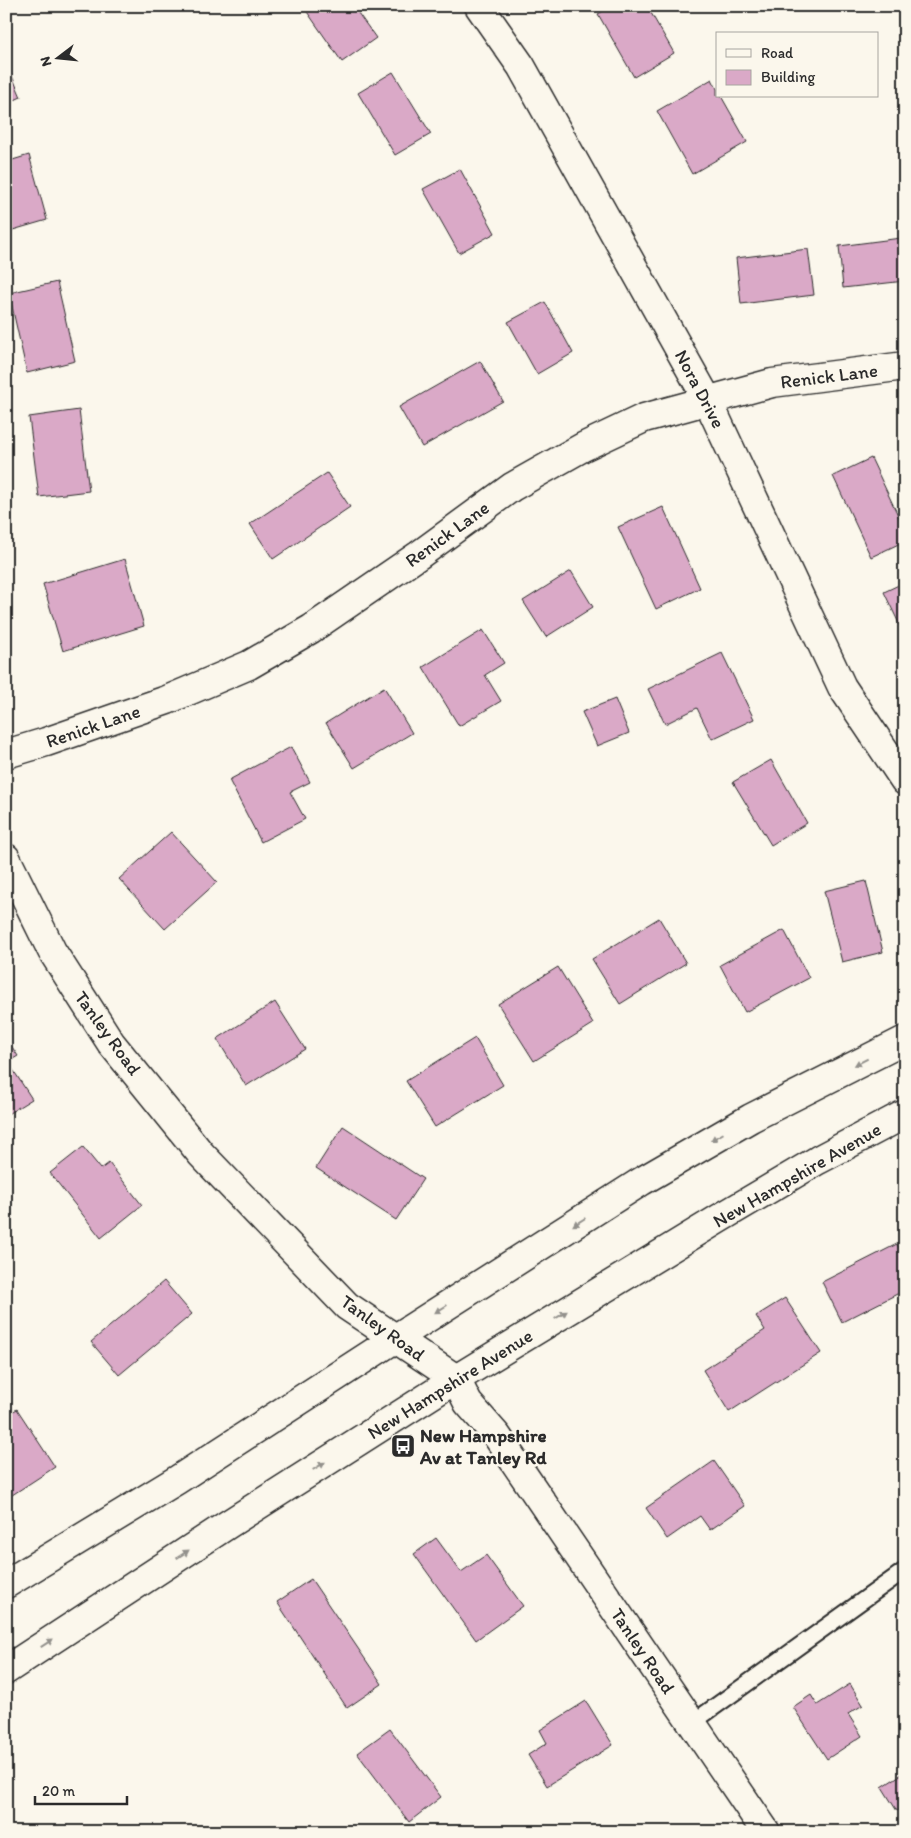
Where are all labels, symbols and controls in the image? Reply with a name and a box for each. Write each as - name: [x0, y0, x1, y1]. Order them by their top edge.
- north arrow: [32, 32, 82, 82]
- legend: [716, 32, 878, 98]
- text: Road: [761, 44, 794, 62]
- text: N: [37, 55, 55, 68]
- text: Building: [761, 68, 815, 86]
- street label: Nora Drive: [670, 346, 730, 432]
- street label: Renick Lane: [779, 359, 879, 393]
- street label: Renick Lane: [401, 496, 493, 572]
- street label: Renick Lane: [43, 699, 143, 753]
- street label: Tanley Road: [70, 986, 147, 1080]
- one-way arrow: [854, 1058, 868, 1066]
- street label: New Hampshire Avenue: [709, 1117, 885, 1233]
- one-way arrow: [711, 1133, 724, 1142]
- one-way arrow: [572, 1217, 585, 1227]
- street label: Tanley Road: [336, 1290, 430, 1367]
- one-way arrow: [435, 1304, 448, 1314]
- one-way arrow: [554, 1311, 568, 1320]
- street label: New Hampshire Avenue: [363, 1324, 537, 1444]
- place label: New Hampshire Av at Tanley Rd: [419, 1424, 547, 1469]
- bus stop icon: New Hampshire Av at Tanley Rd: [390, 1433, 416, 1459]
- one-way arrow: [313, 1461, 326, 1471]
- one-way arrow: [176, 1549, 189, 1559]
- street label: Tanley Road: [606, 1604, 680, 1699]
- one-way arrow: [40, 1638, 53, 1648]
- scale bar: [35, 1773, 128, 1805]
- text: 20 m: [42, 1782, 76, 1800]

